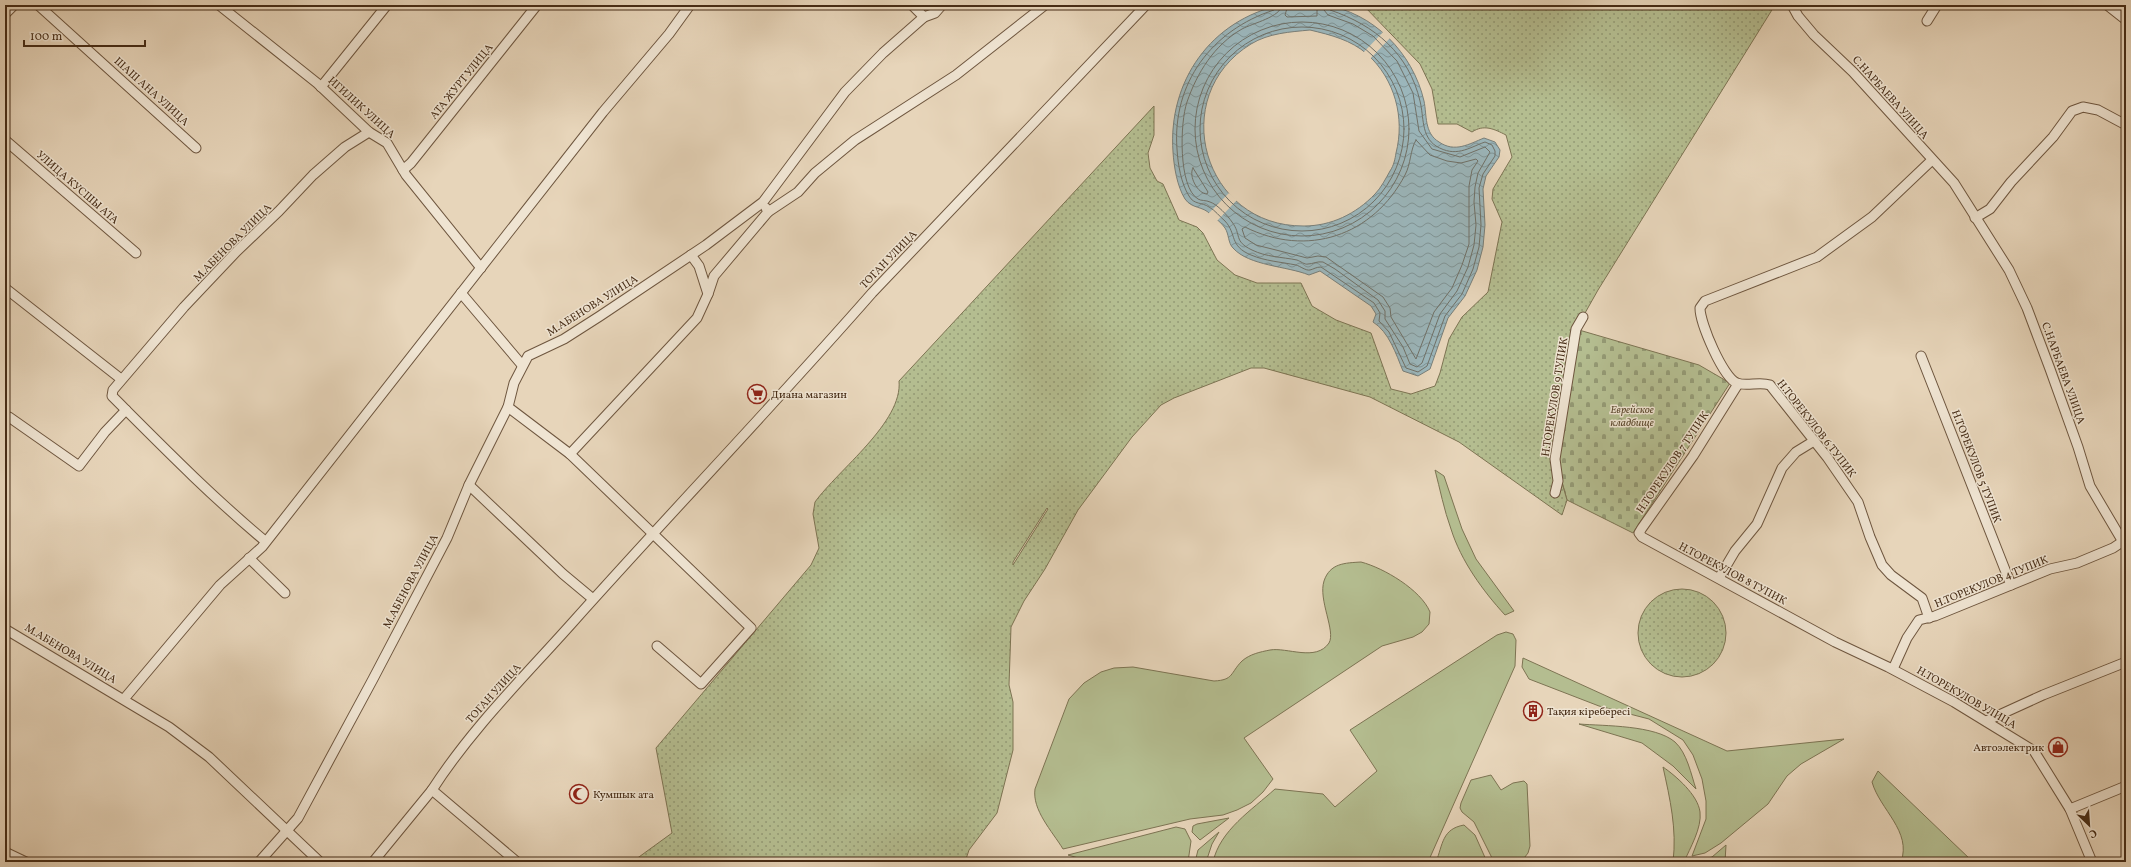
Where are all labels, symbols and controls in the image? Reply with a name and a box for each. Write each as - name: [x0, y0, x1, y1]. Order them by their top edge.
- scale bar: [24, 22, 145, 48]
- text: 100 m: [30, 29, 63, 45]
- street label: АТА ЖУРТ УЛИЦА: [427, 41, 497, 123]
- street label: С.НАРБАЕВА УЛИЦА: [1848, 53, 1932, 143]
- street label: ШАШ АНА УЛИЦА: [110, 54, 192, 130]
- street label: ИГИЛИК УЛИЦА: [324, 74, 398, 143]
- street label: УЛИЦА КУСШЫ АТА: [33, 148, 122, 228]
- street label: М.АБЕНОВА УЛИЦА: [191, 201, 276, 285]
- street label: ТОГАН УЛИЦА: [857, 227, 921, 293]
- street label: М.АБЕНОВА УЛИЦА: [544, 272, 641, 340]
- street label: С.НАРБАЕВА УЛИЦА: [2037, 320, 2088, 427]
- street label: Н.ТОРЕКУЛОВ 9 ТУПИК: [1539, 336, 1572, 458]
- street label: Н.ТОРЕКУЛОВ 6 ТУПИК: [1773, 377, 1859, 481]
- supermarket icon: Диана магазин: [746, 383, 768, 405]
- place label: Диана магазин: [771, 388, 847, 403]
- park label: Еврейское кладбище: [1610, 403, 1654, 431]
- street label: Н.ТОРЕКУЛОВ 7 ТУПИК: [1633, 408, 1713, 517]
- street label: Н.ТОРЕКУЛОВ 5 ТУПИК: [1947, 408, 2004, 526]
- street label: М.АБЕНОВА УЛИЦА: [380, 532, 443, 631]
- street label: Н.ТОРЕКУЛОВ 8 ТУПИК: [1676, 539, 1789, 609]
- street label: Н.ТОРЕКУЛОВ 4 ТУПИК: [1933, 553, 2051, 612]
- street label: М.АБЕНОВА УЛИЦА: [21, 621, 119, 688]
- street label: ТОГАН УЛИЦА: [463, 661, 525, 727]
- street label: Н.ТОРЕКУЛОВ УЛИЦА: [1913, 663, 2019, 733]
- building icon: Тақия кіребересі: [1522, 700, 1544, 722]
- place label: Тақия кіребересі: [1547, 705, 1630, 720]
- shop icon: Автоэлектрик: [2047, 736, 2069, 758]
- place label: Автоэлектрик: [1973, 741, 2044, 756]
- mosque icon: Кумшык ата: [568, 783, 590, 805]
- place label: Кумшык ата: [593, 788, 654, 803]
- north arrow: [2069, 805, 2109, 845]
- text: С: [2086, 824, 2099, 841]

